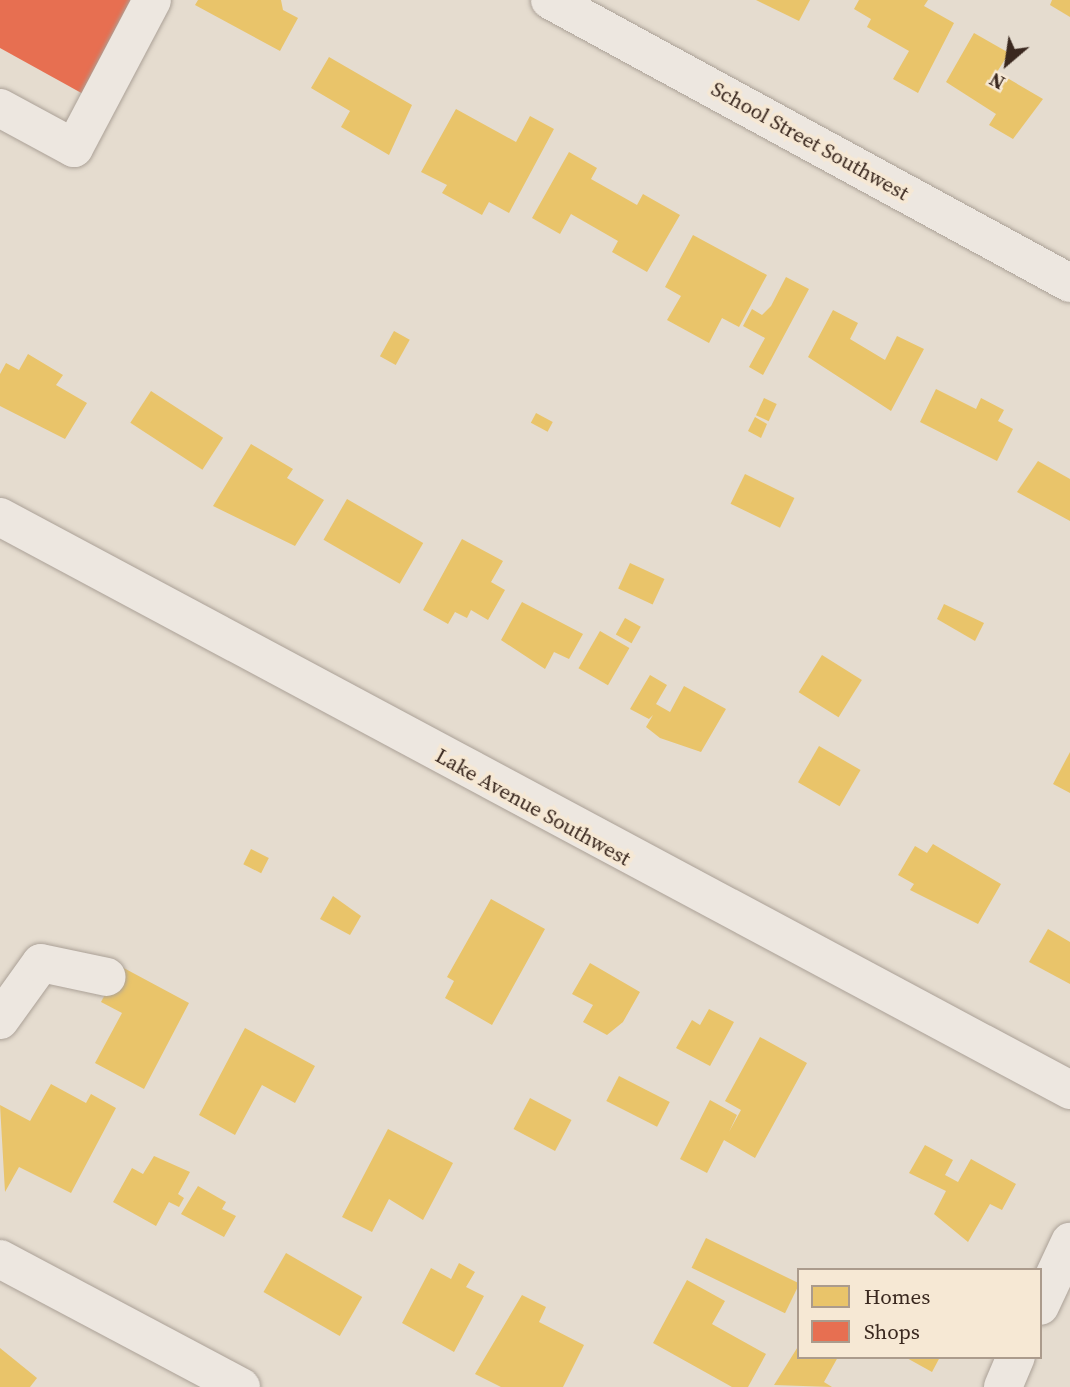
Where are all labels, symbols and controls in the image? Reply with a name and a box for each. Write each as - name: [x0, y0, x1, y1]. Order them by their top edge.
- north arrow: [972, 28, 1042, 98]
- text: N: [984, 67, 1009, 96]
- street label: School Street Southwest: [707, 76, 913, 206]
- street label: Lake Avenue Southwest: [431, 743, 635, 871]
- legend: [797, 1268, 1042, 1359]
- text: Homes: [864, 1282, 930, 1311]
- text: Shops: [864, 1317, 920, 1346]

